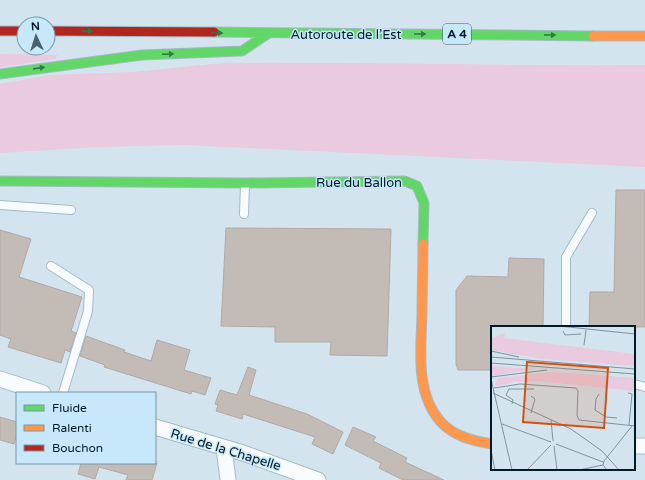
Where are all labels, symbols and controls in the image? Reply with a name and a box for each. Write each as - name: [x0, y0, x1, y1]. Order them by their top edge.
- north arrow: [16, 16, 56, 56]
- text: N: [30, 20, 40, 33]
- road number: A 4: [443, 24, 471, 44]
- street label: Autoroute de l’Est: [290, 27, 402, 43]
- one-way arrow: [81, 28, 94, 34]
- one-way arrow: [211, 30, 224, 36]
- one-way arrow: [414, 31, 427, 37]
- one-way arrow: [544, 32, 557, 38]
- one-way arrow: [162, 51, 174, 58]
- one-way arrow: [32, 65, 45, 71]
- street label: Rue du Ballon: [316, 175, 402, 191]
- inset map: [491, 326, 635, 470]
- legend: [16, 392, 156, 464]
- text: Fluide: [52, 401, 87, 415]
- text: Ralenti: [52, 421, 92, 435]
- street label: Rue de la Chapelle: [169, 426, 283, 474]
- text: Bouchon: [52, 441, 103, 455]

